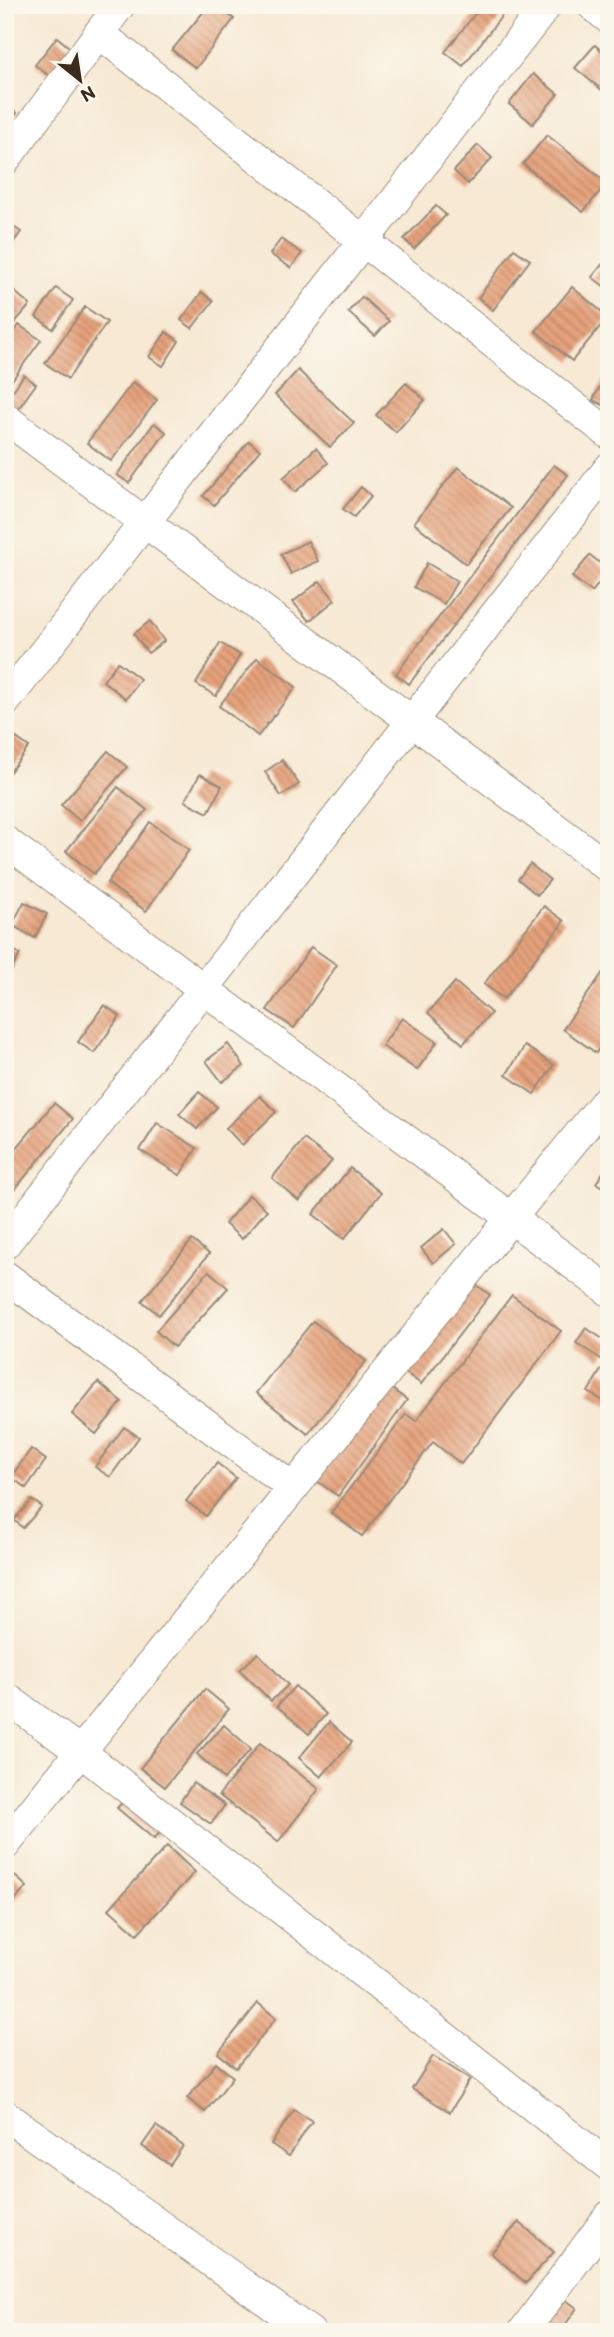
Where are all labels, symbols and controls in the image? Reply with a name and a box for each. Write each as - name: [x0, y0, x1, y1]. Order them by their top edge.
- north arrow: [46, 46, 116, 116]
- text: N: [77, 81, 100, 107]

